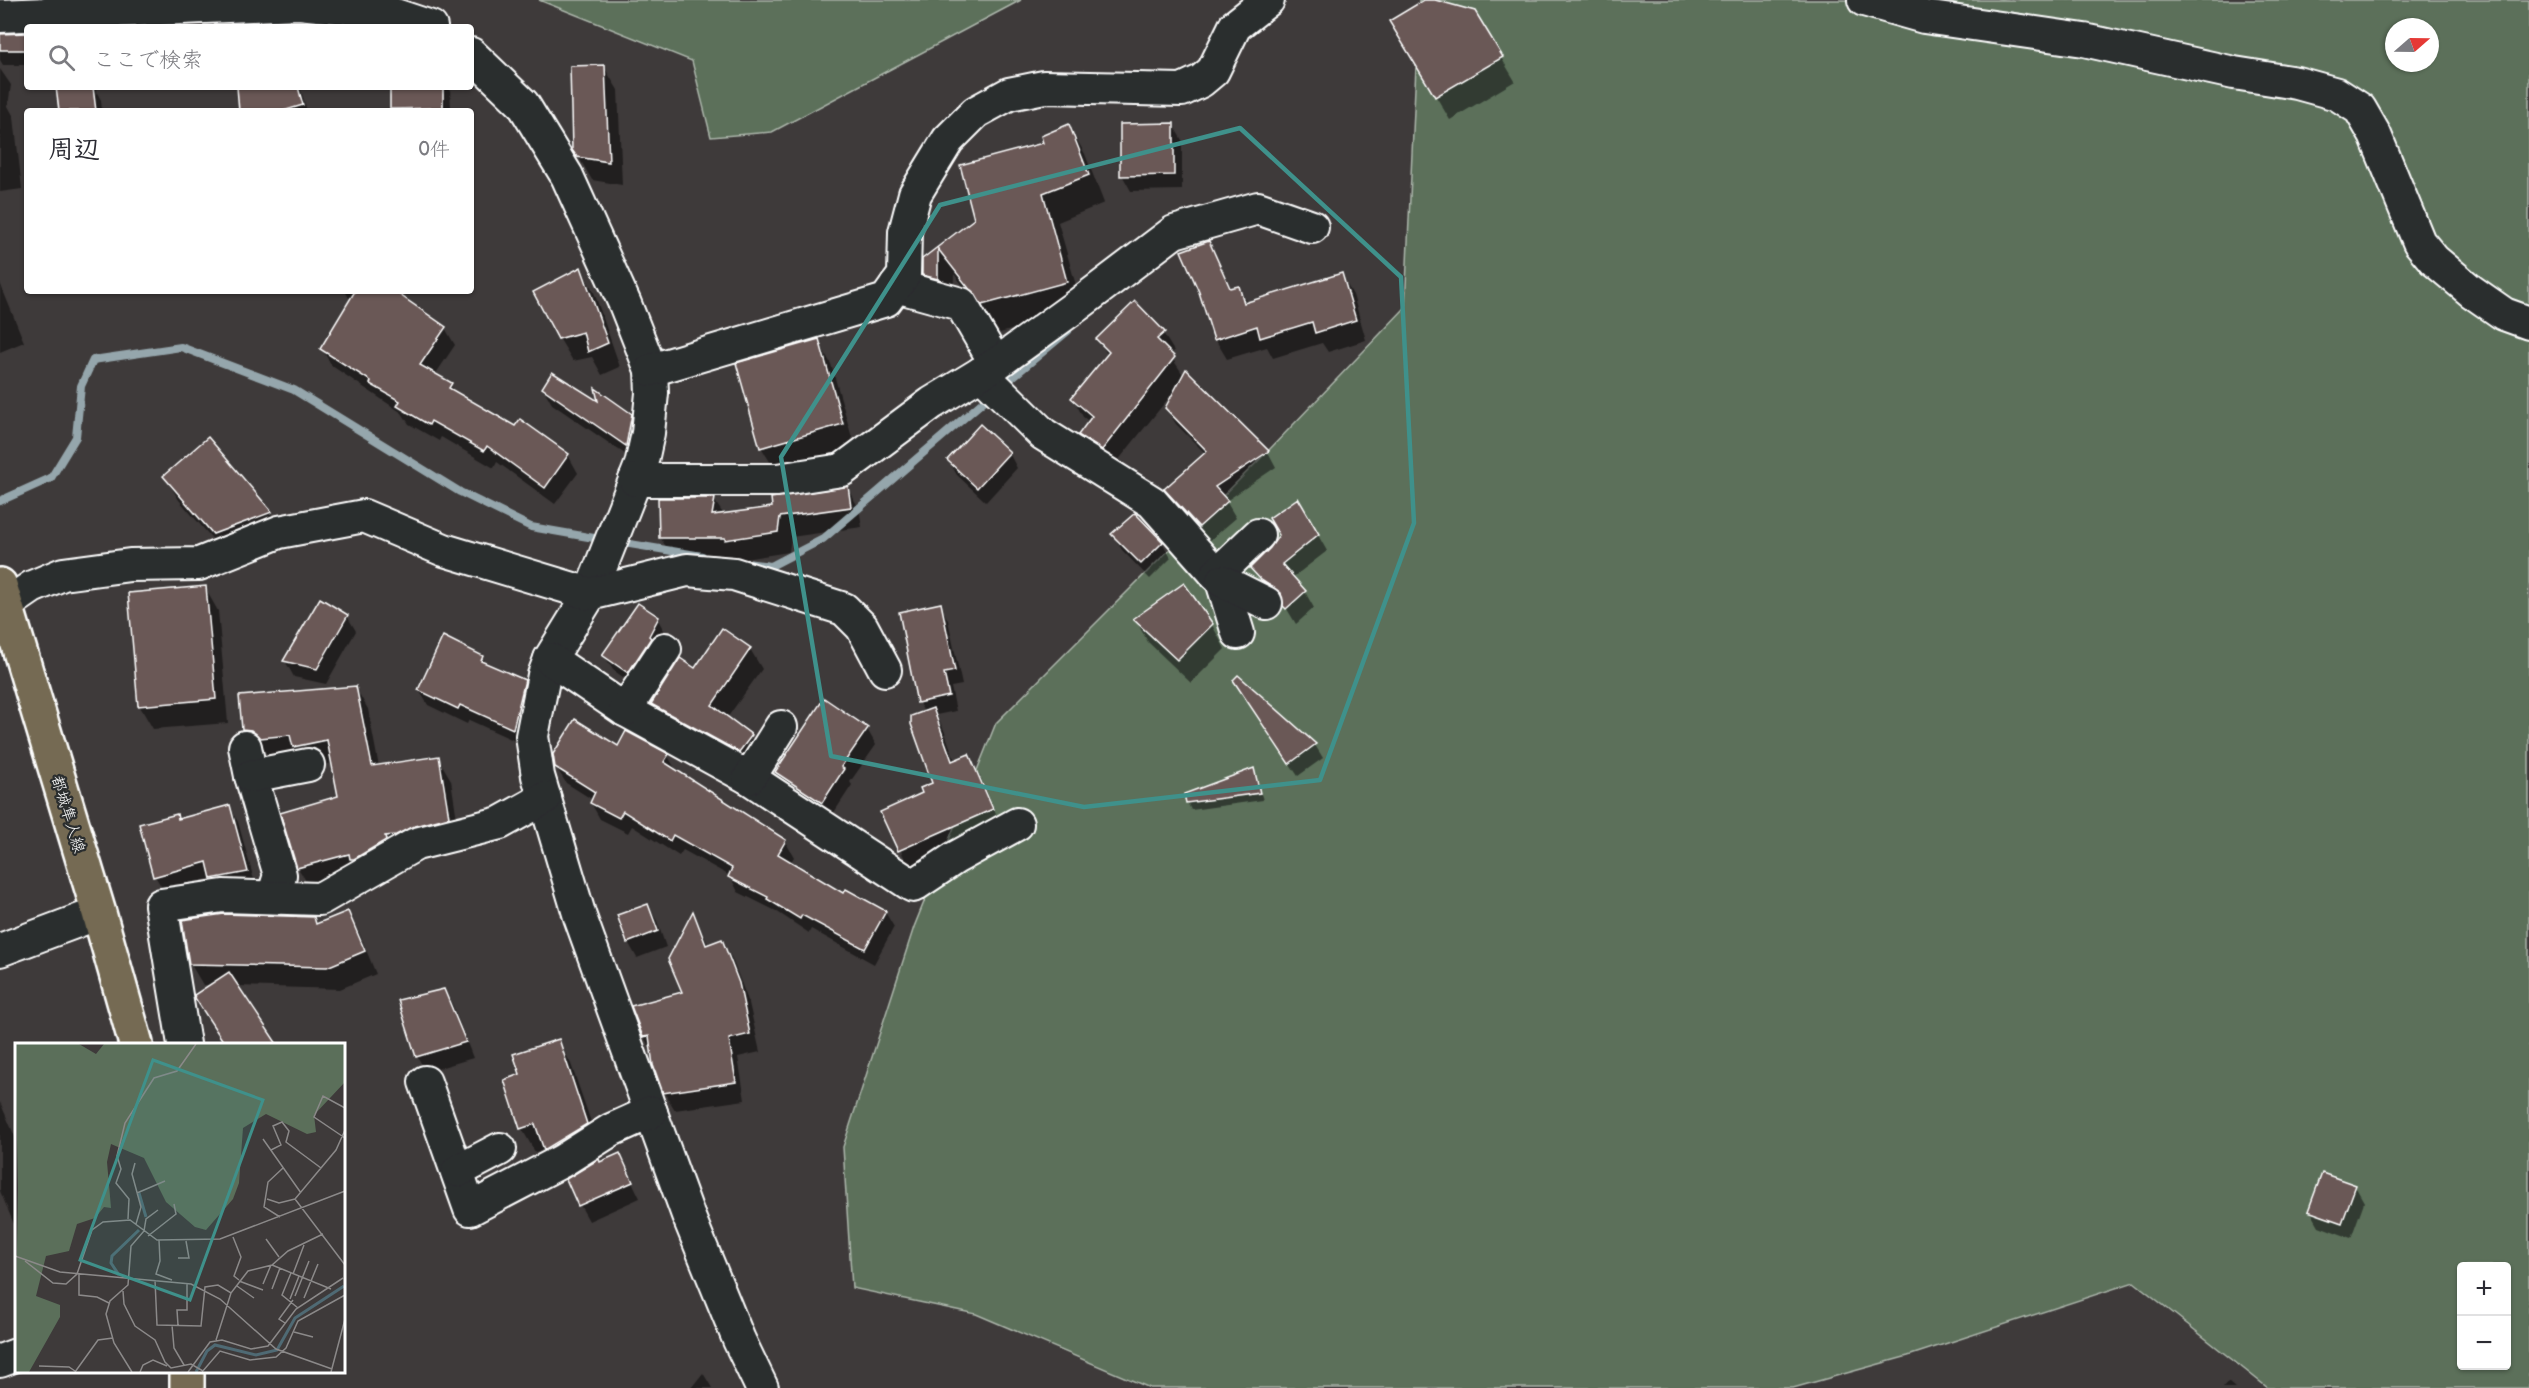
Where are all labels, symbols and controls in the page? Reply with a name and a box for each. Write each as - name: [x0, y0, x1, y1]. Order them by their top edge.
- north arrow: [2385, 18, 2439, 72]
- search box: [24, 24, 474, 90]
- icon: search: [45, 41, 78, 74]
- text: ここで検索: [93, 47, 203, 74]
- text: 周辺: [48, 135, 100, 166]
- text: 0件: [418, 138, 450, 162]
- street label: 都城隼人線: [47, 773, 88, 855]
- inset map: [15, 1043, 345, 1373]
- map controls: [2457, 1262, 2511, 1370]
- button: +: [2457, 1262, 2511, 1316]
- button: −: [2457, 1316, 2511, 1370]

